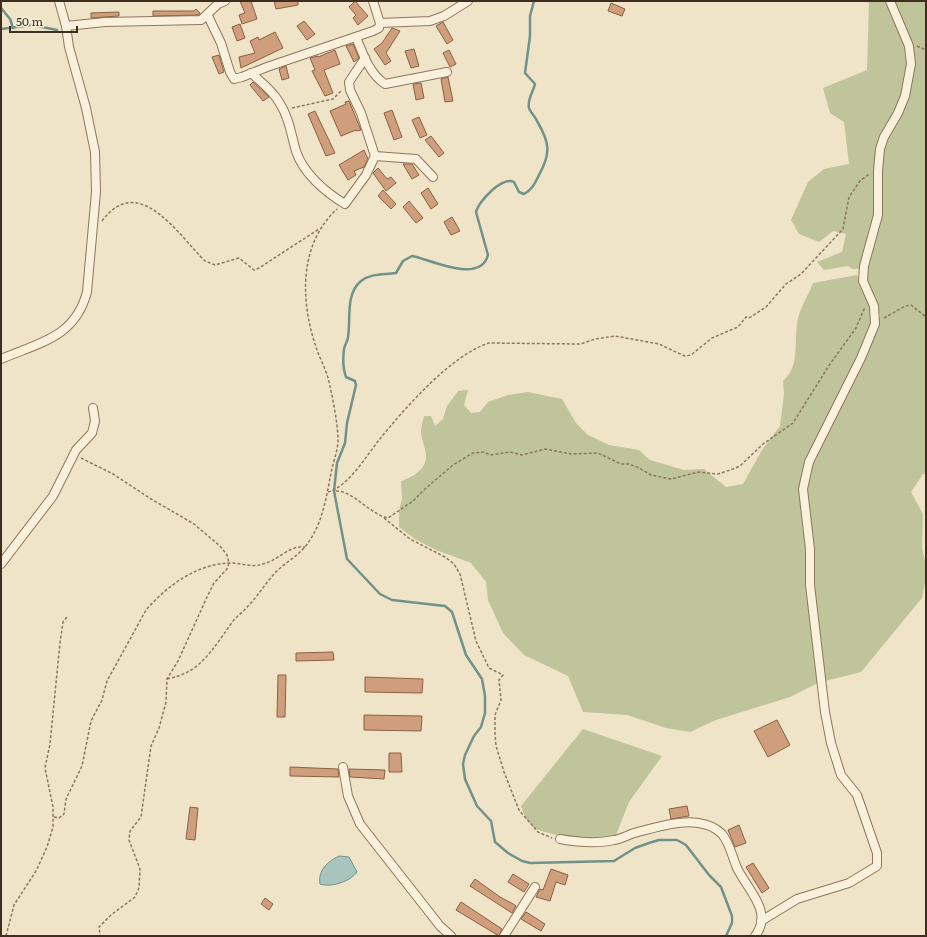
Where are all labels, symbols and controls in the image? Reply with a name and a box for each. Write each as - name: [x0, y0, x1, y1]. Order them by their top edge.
- scale bar: [10, 8, 77, 34]
- text: 50 m: [16, 12, 43, 30]

